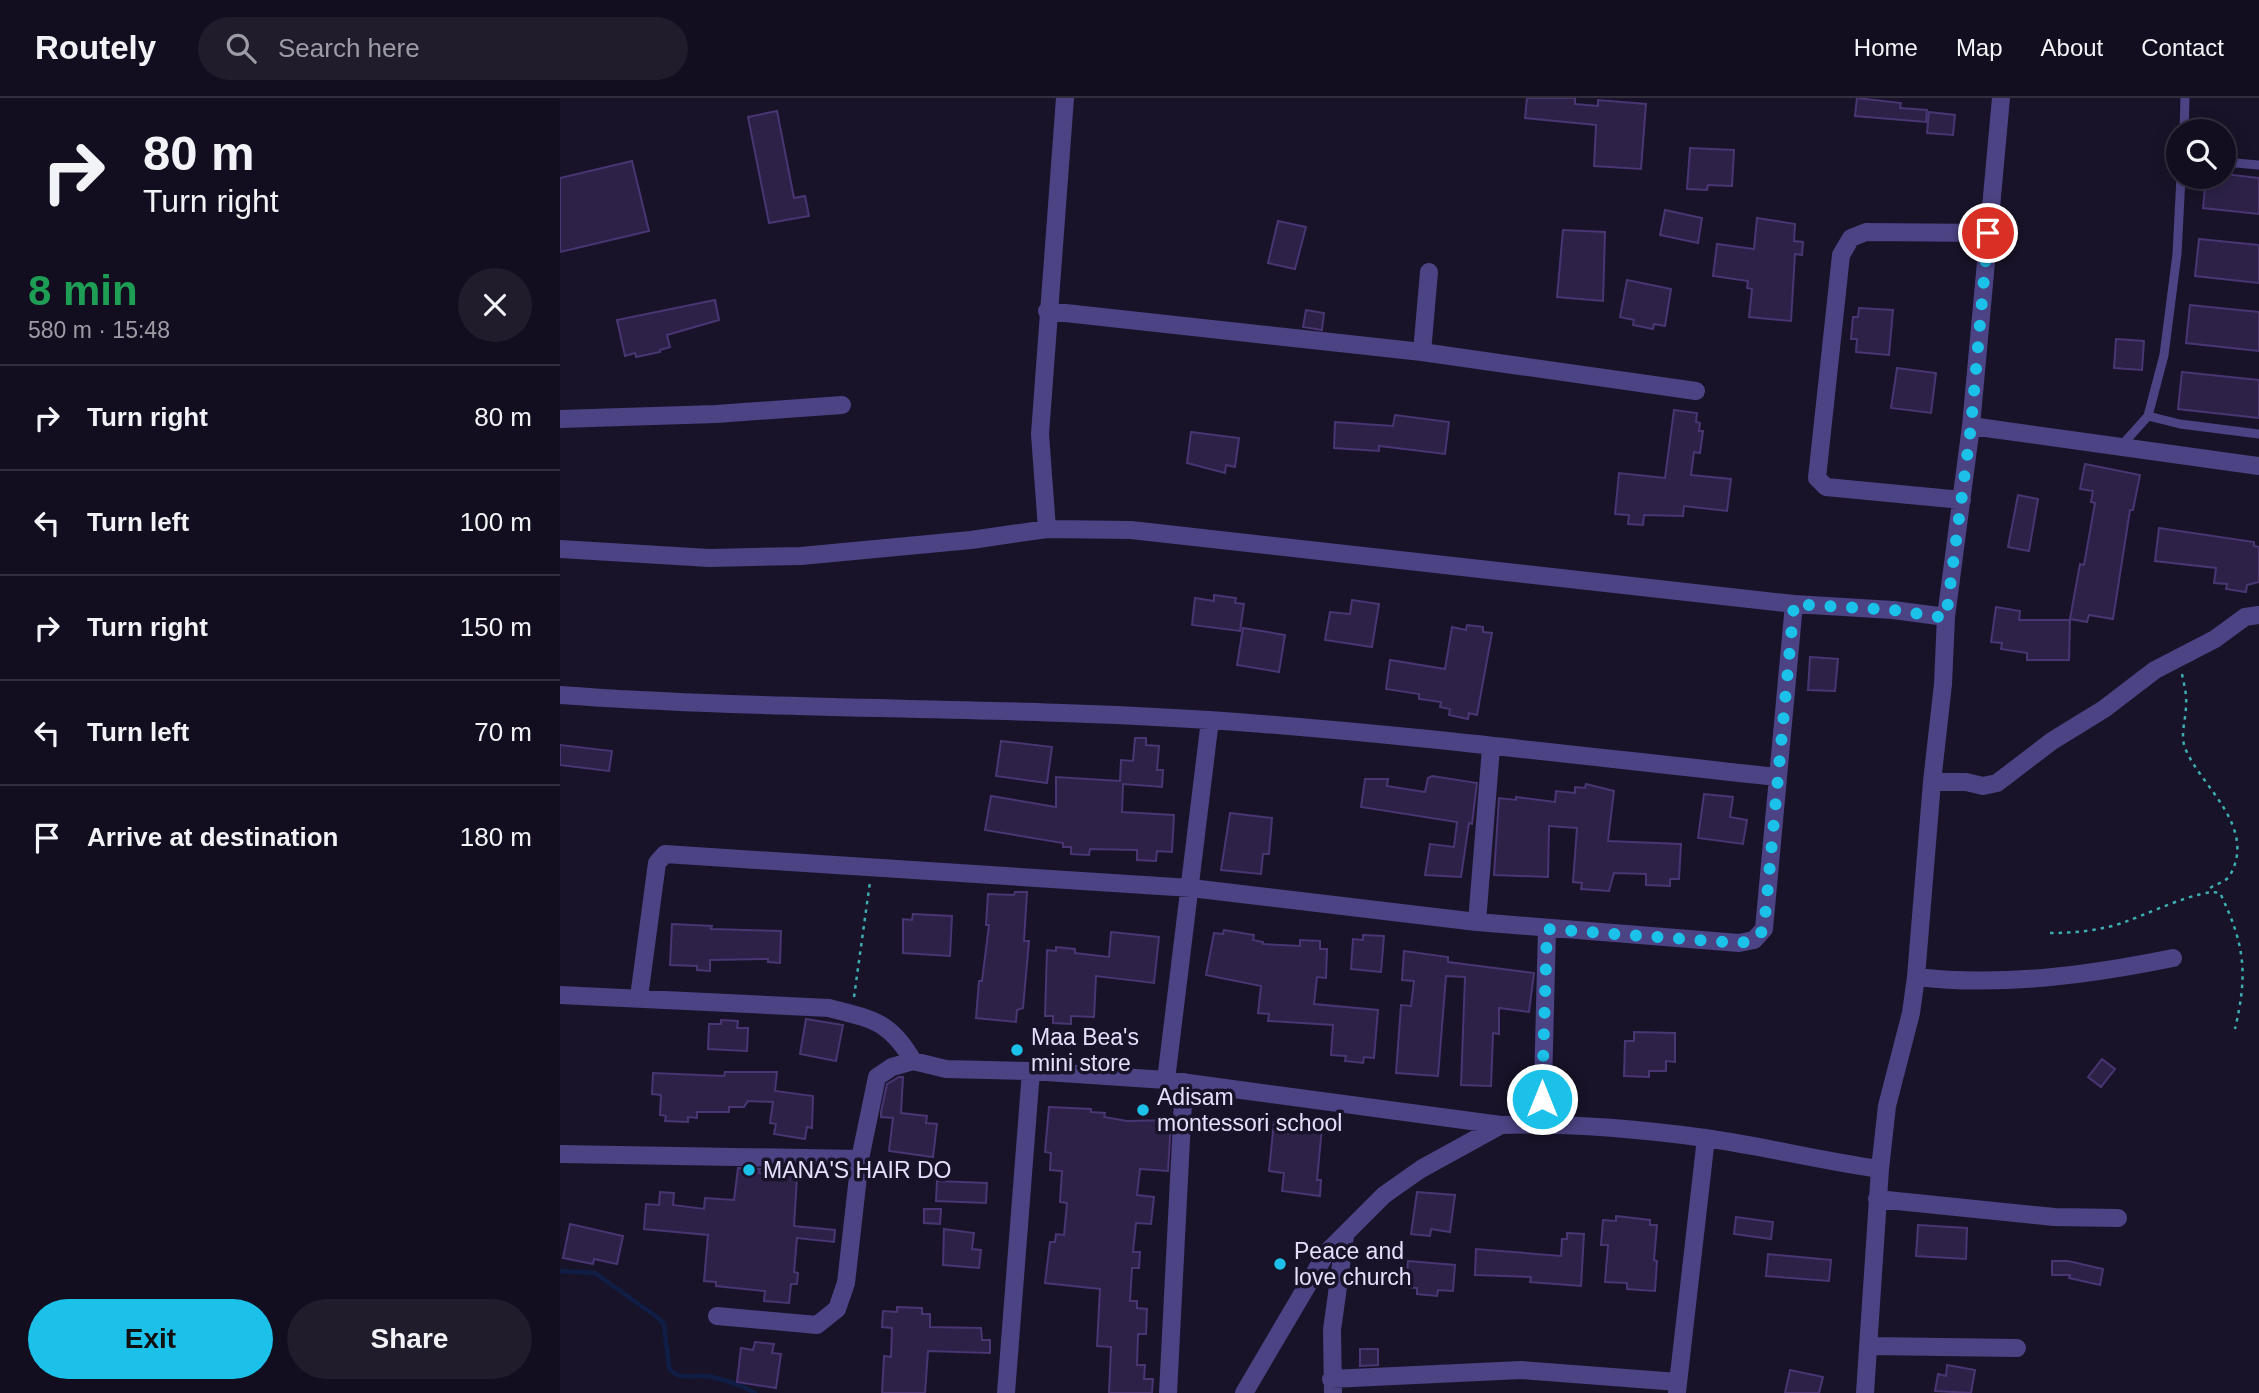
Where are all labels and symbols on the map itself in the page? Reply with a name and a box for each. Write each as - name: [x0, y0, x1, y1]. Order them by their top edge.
- pin: [1958, 203, 2018, 263]
- place label: Maa Bea's mini store: [1031, 1024, 1139, 1076]
- marker: Maa Bea's mini store: [1009, 1042, 1025, 1058]
- position arrow: [1505, 1062, 1579, 1136]
- place label: Adisam montessori school: [1157, 1084, 1342, 1136]
- marker: Adisam montessori school: [1135, 1102, 1151, 1118]
- place label: MANA'S HAIR DO: [763, 1157, 951, 1183]
- marker: MANA'S HAIR DO: [741, 1162, 757, 1178]
- place label: Peace and love church: [1294, 1238, 1412, 1290]
- marker: Peace and love church: [1272, 1256, 1288, 1272]

